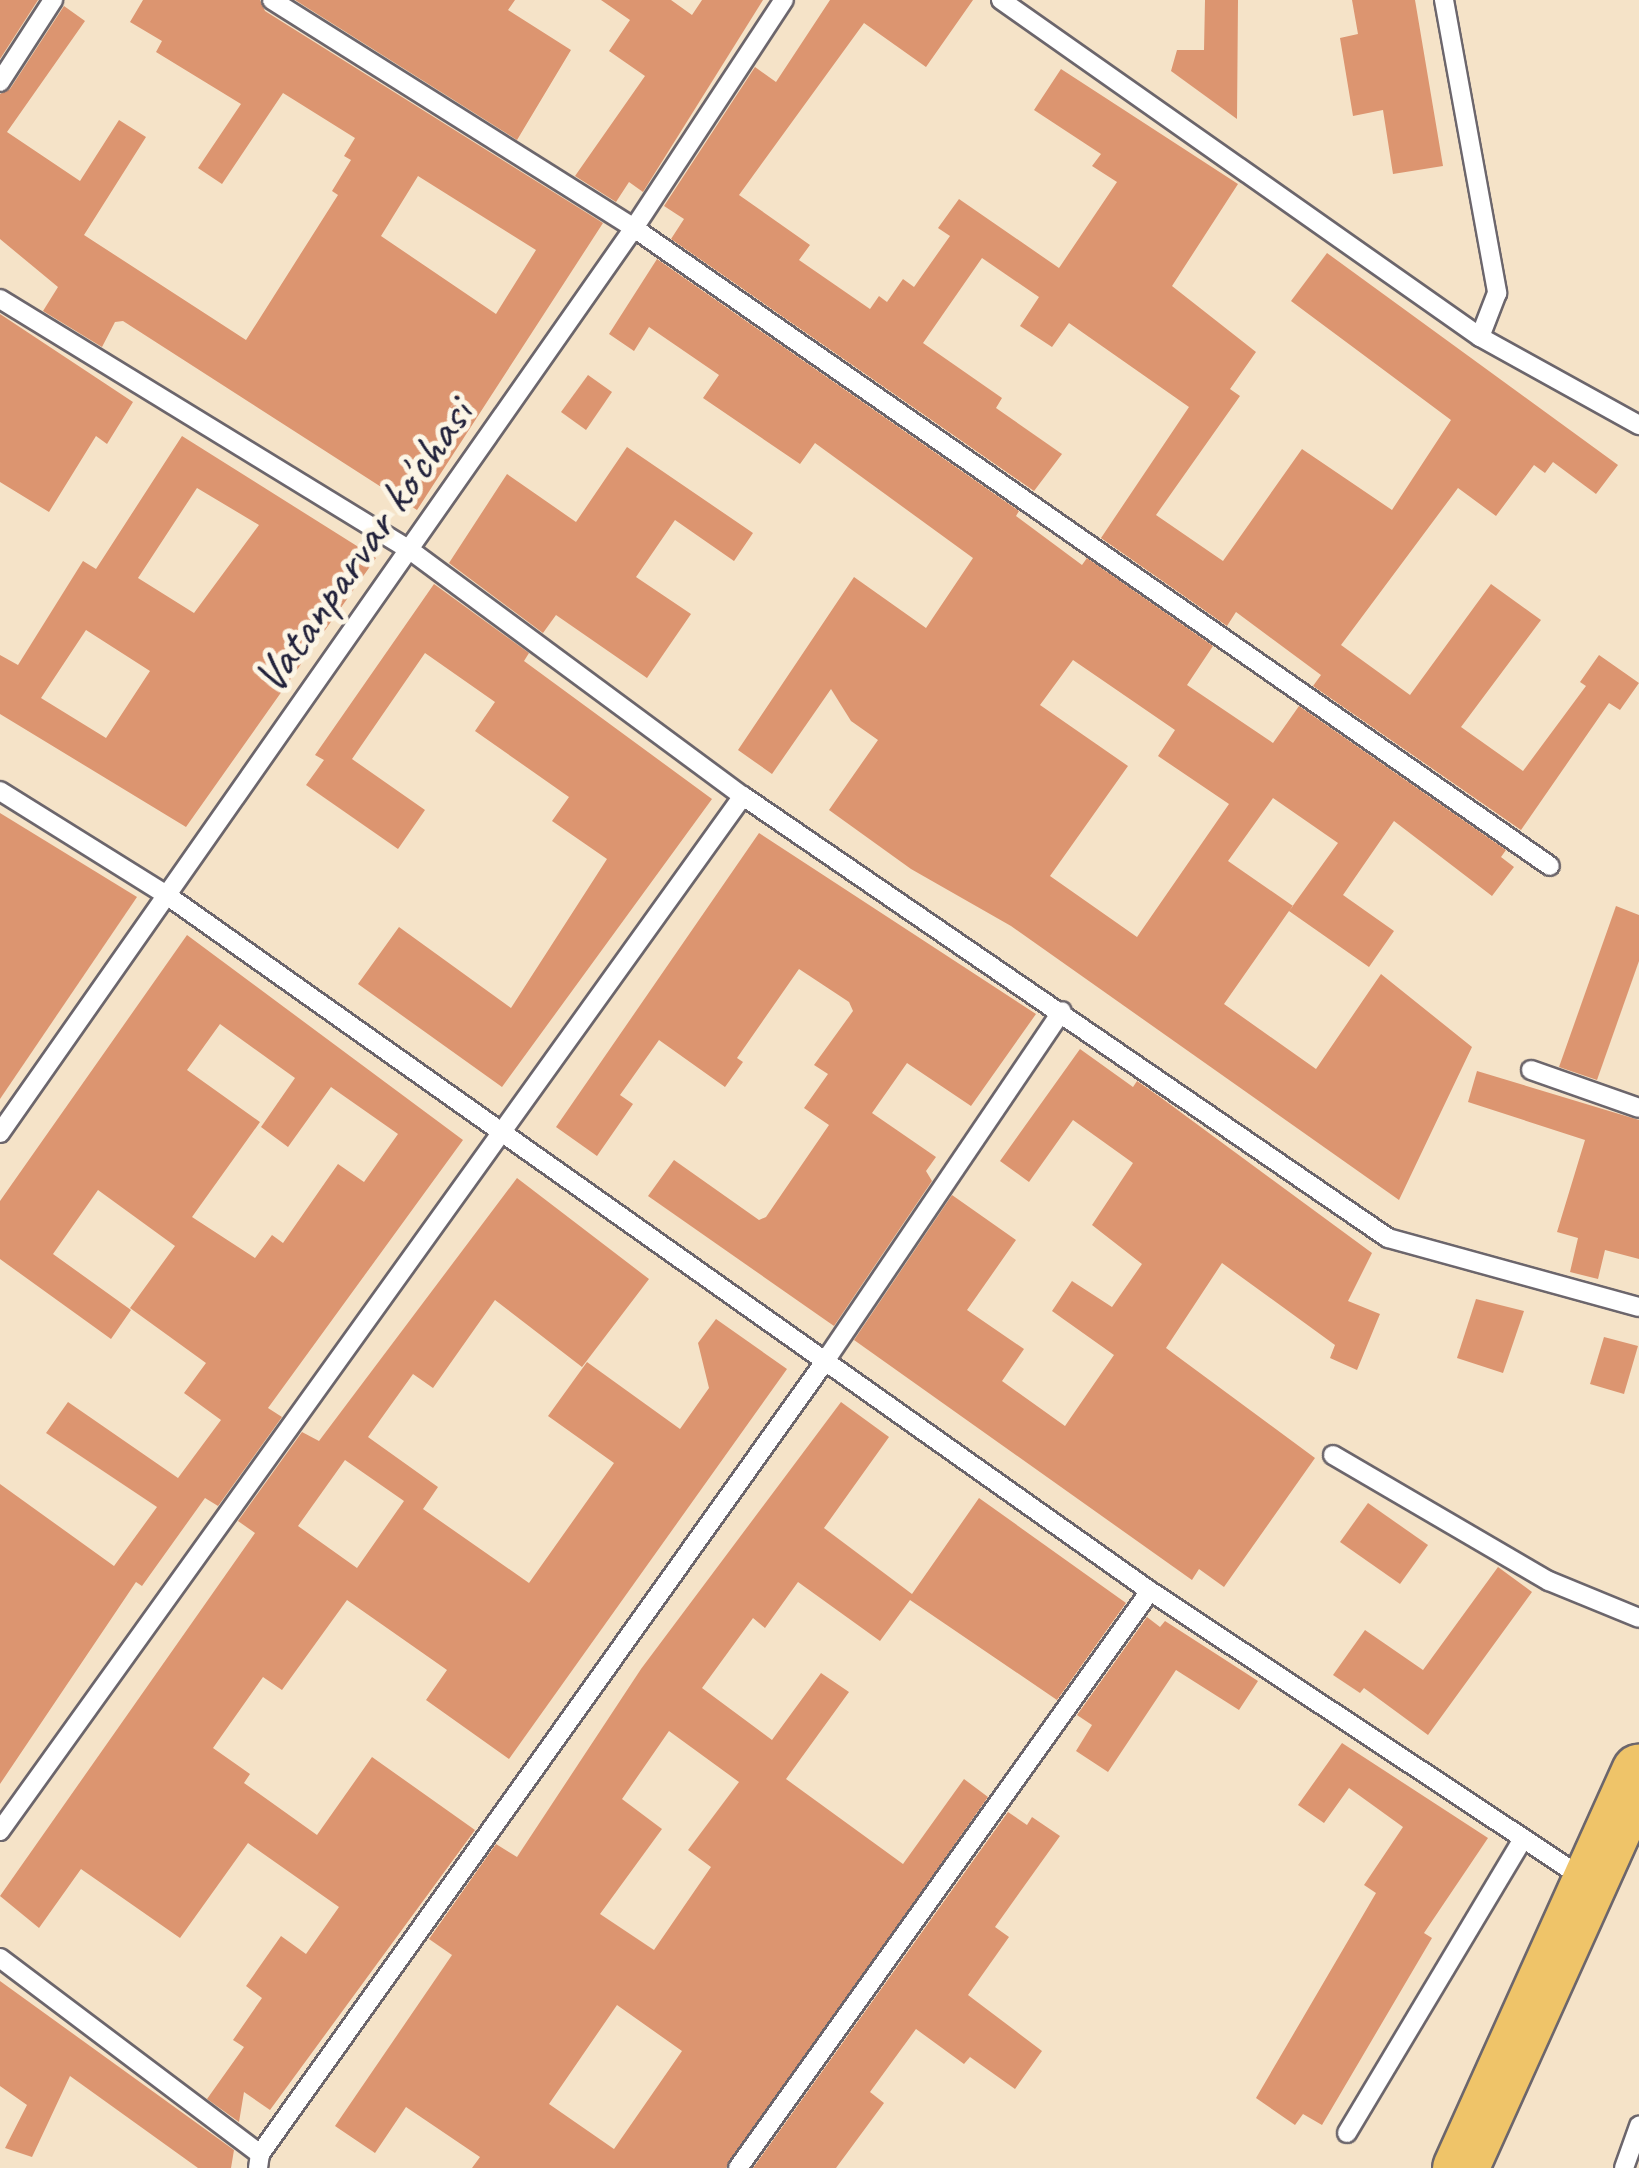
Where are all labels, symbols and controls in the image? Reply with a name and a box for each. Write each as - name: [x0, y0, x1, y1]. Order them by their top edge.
- street label: Vatanparvar ko'chasi: [240, 388, 486, 704]

